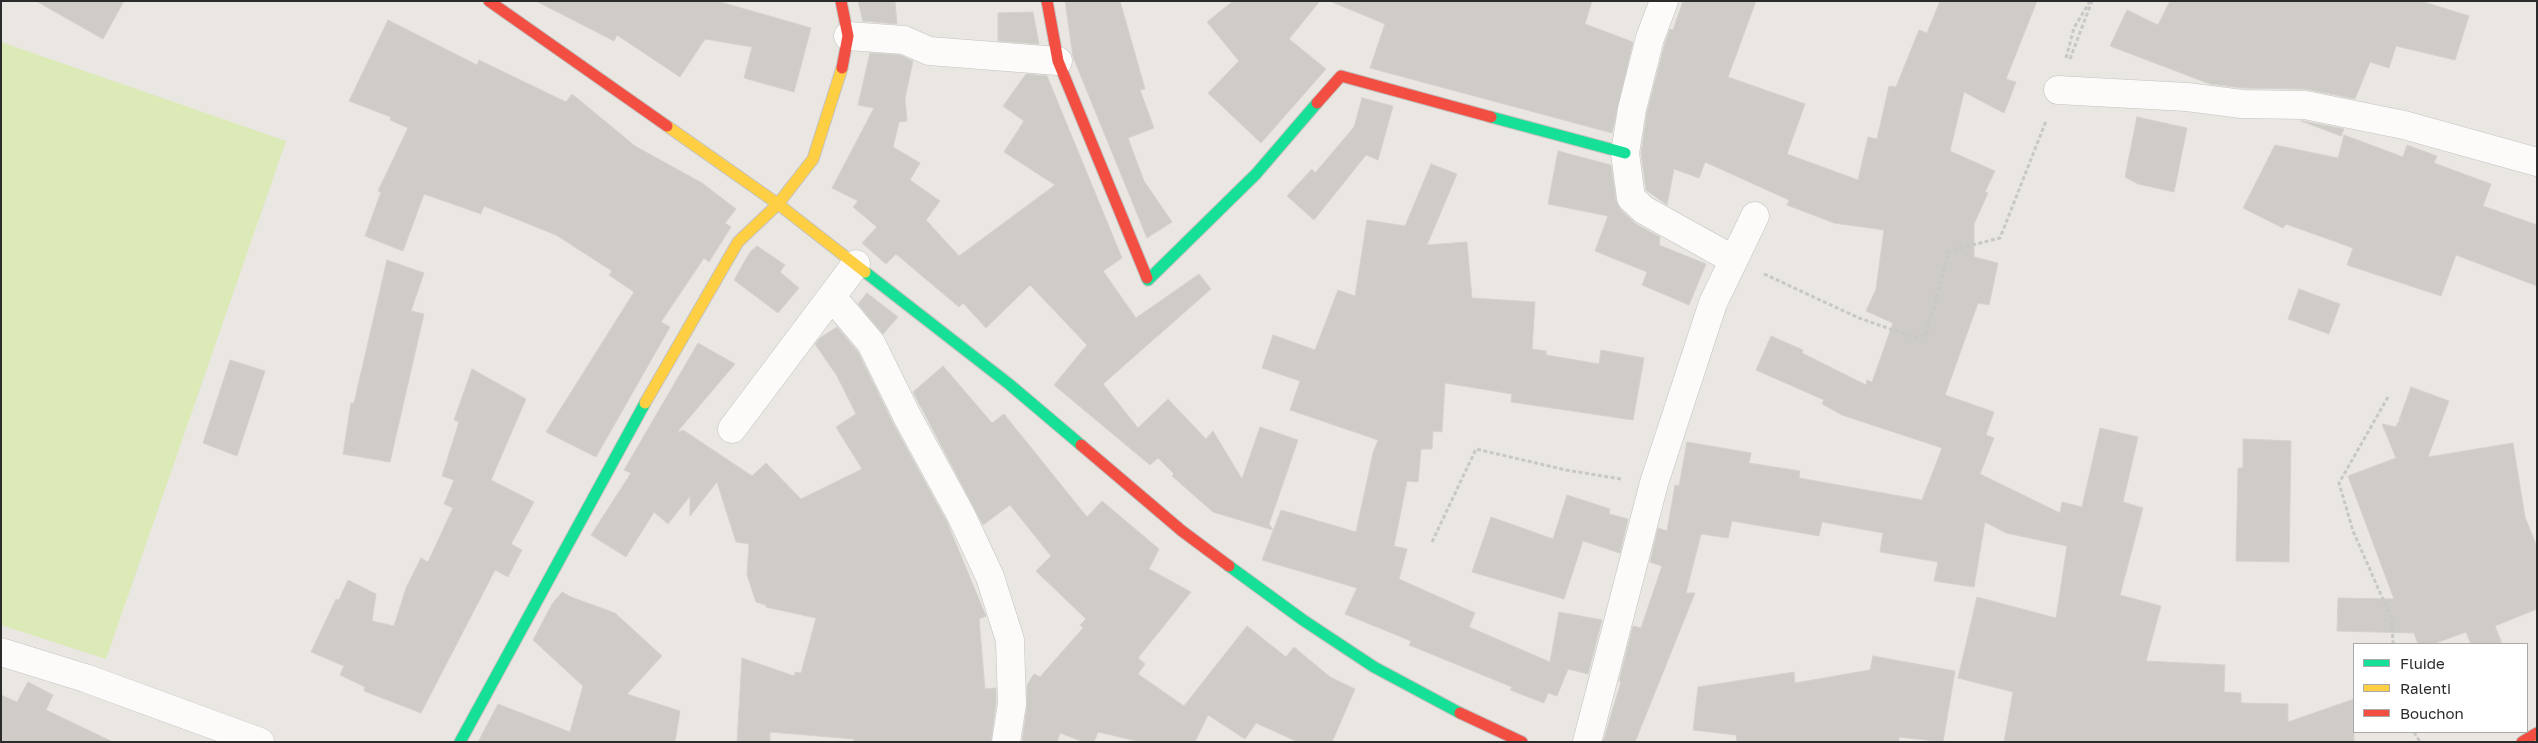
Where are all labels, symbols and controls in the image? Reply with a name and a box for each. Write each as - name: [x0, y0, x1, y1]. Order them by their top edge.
- legend: [2353, 643, 2528, 733]
- text: Fluide: [2400, 654, 2445, 672]
- text: Ralenti: [2400, 679, 2451, 697]
- text: Bouchon: [2400, 704, 2464, 722]

